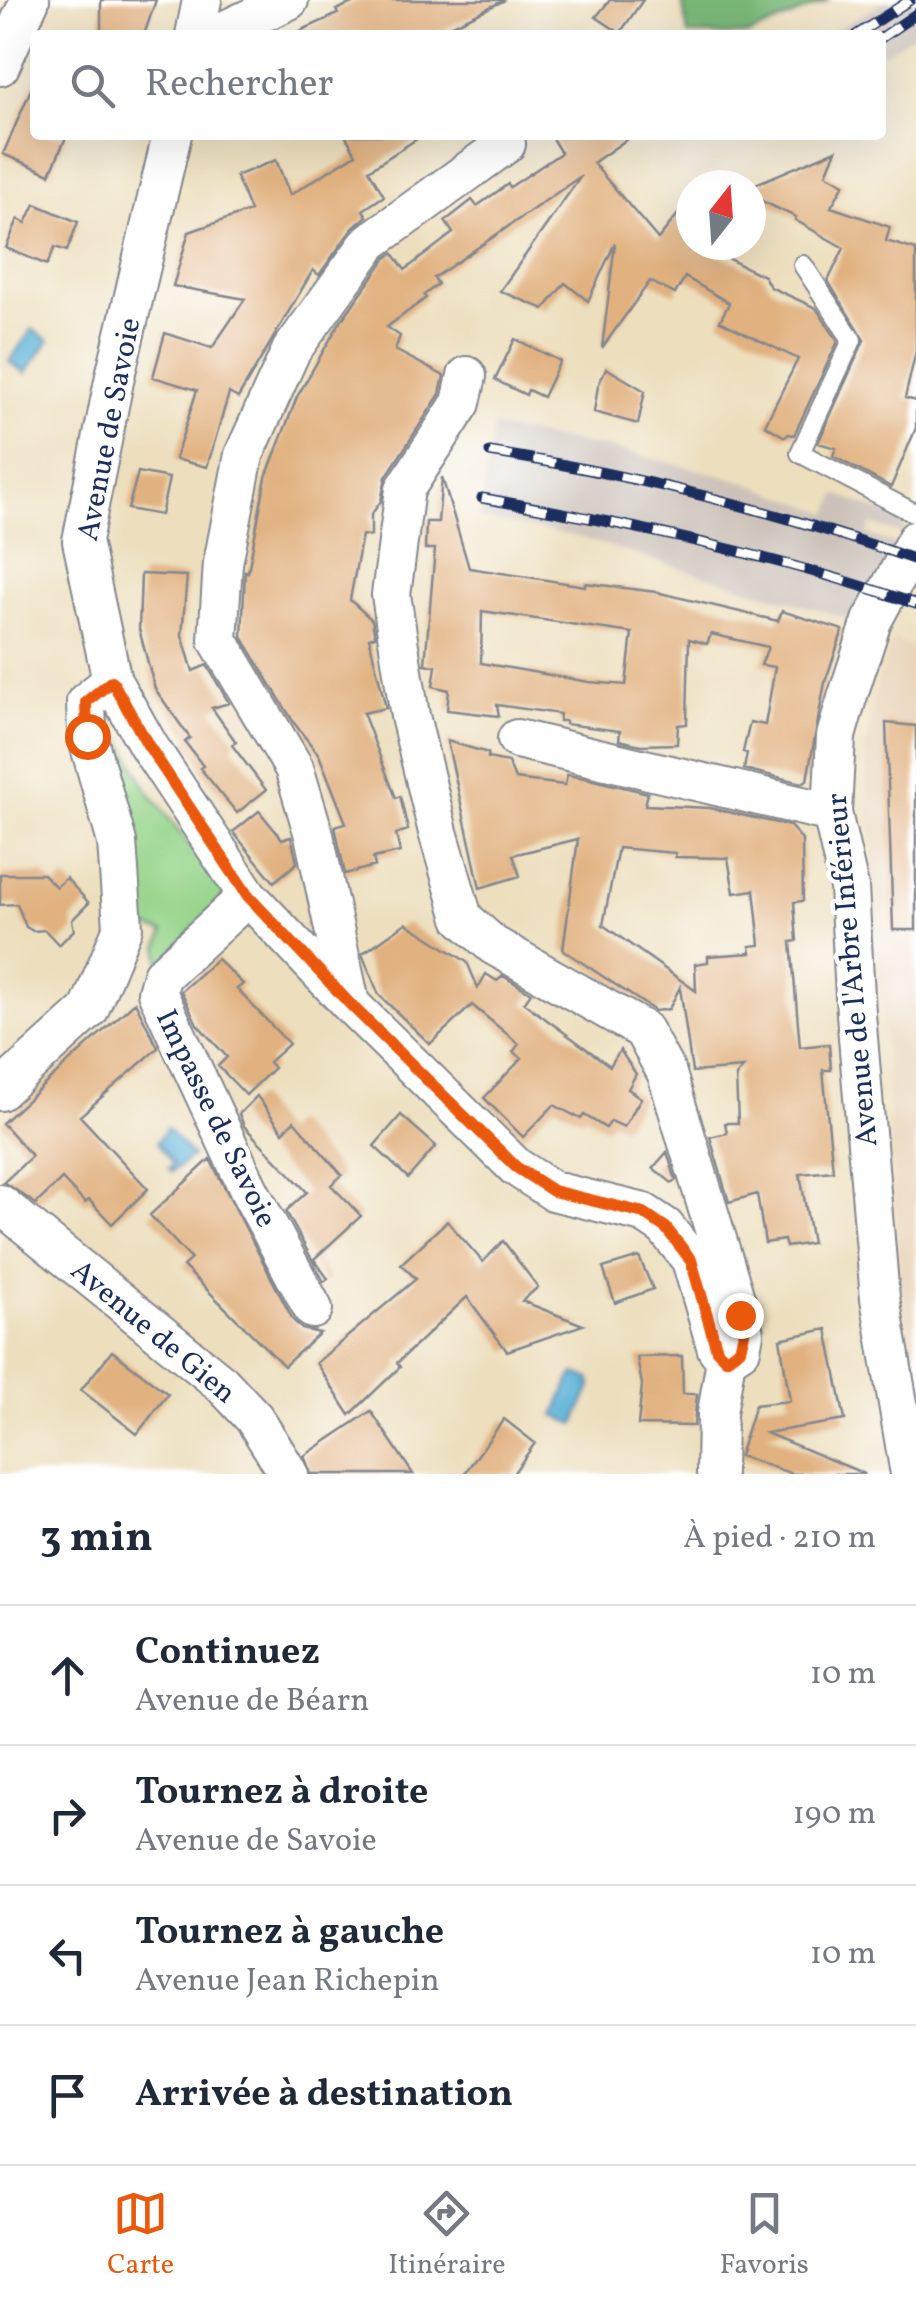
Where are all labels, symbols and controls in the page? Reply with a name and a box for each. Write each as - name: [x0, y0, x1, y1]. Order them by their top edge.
- search box: [30, 30, 886, 140]
- icon: search: [65, 58, 120, 113]
- text: Rechercher: [145, 59, 333, 112]
- north arrow: [676, 170, 766, 260]
- street label: Avenue de Savoie: [68, 314, 152, 545]
- route start: [65, 714, 111, 760]
- street label: Avenue de l'Arbre Inférieur: [817, 791, 889, 1148]
- street label: Impasse de Savoie: [144, 1003, 286, 1235]
- street label: Avenue de Gien: [61, 1251, 244, 1414]
- route end: [718, 1293, 764, 1339]
- text: 3 min: [40, 1510, 153, 1569]
- text: À pied · 210 m: [683, 1517, 876, 1561]
- text: Continuez: [135, 1627, 320, 1680]
- icon: ahead: [40, 1648, 95, 1703]
- text: 10 m: [810, 1653, 876, 1697]
- text: Avenue de Béarn: [135, 1680, 369, 1724]
- text: Tournez à droite: [135, 1767, 428, 1820]
- icon: right: [40, 1788, 95, 1843]
- text: 190 m: [792, 1793, 876, 1837]
- text: Avenue de Savoie: [135, 1820, 377, 1864]
- text: Tournez à gauche: [135, 1907, 444, 1960]
- icon: left: [40, 1928, 95, 1983]
- text: 10 m: [810, 1933, 876, 1977]
- text: Avenue Jean Richepin: [135, 1960, 440, 2004]
- icon: arrive: [40, 2068, 95, 2123]
- text: Arrivée à destination: [135, 2069, 513, 2122]
- tab: Carte: [107, 2186, 174, 2285]
- tab: Itinéraire: [388, 2186, 506, 2285]
- tab: Favoris: [720, 2186, 809, 2285]

